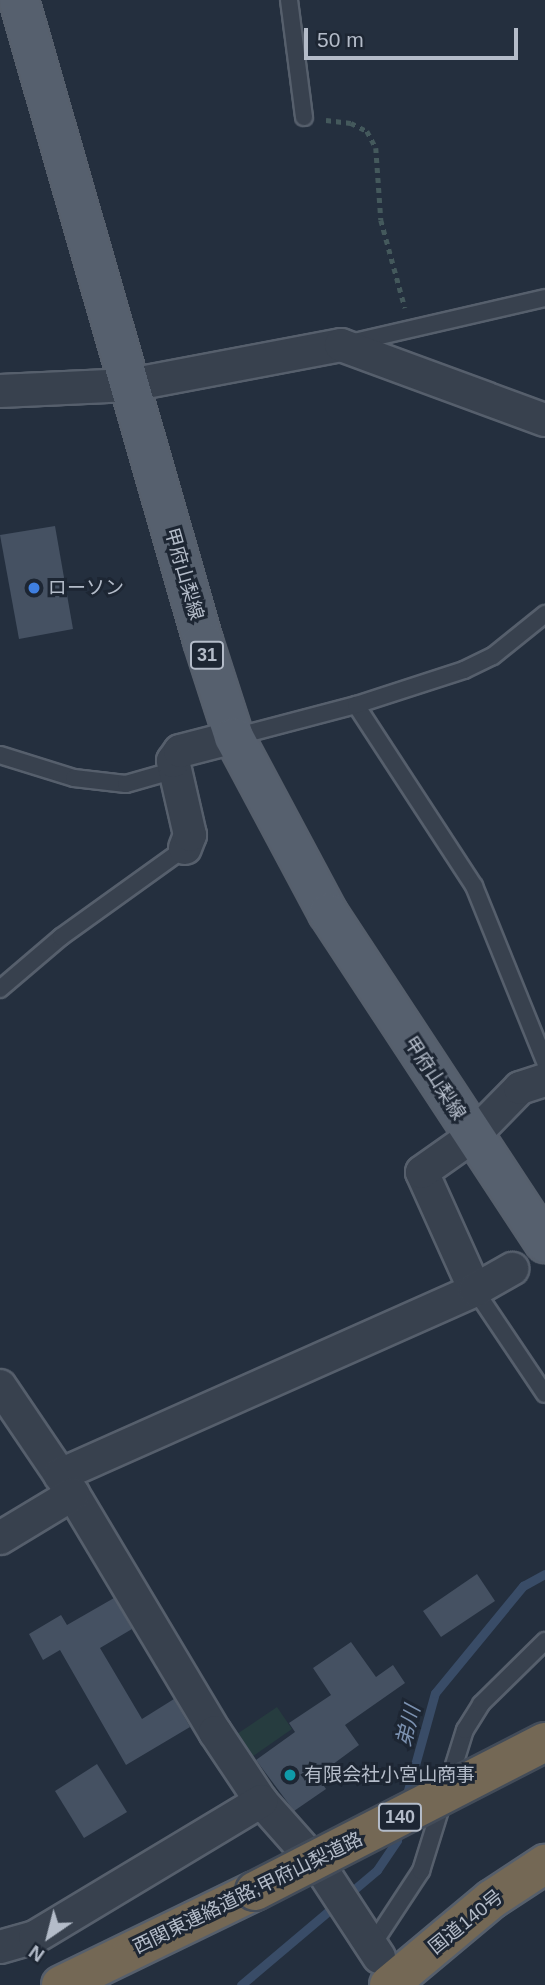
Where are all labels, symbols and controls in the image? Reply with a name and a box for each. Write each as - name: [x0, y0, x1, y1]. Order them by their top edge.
- scale bar: [307, 14, 520, 58]
- text: 50 m: [317, 28, 364, 51]
- street label: 甲府山梨線: [160, 525, 208, 623]
- place label: ローソン: [48, 577, 124, 599]
- marker: ローソン: [26, 580, 42, 596]
- road number: 31: [190, 640, 224, 670]
- street label: 甲府山梨線: [400, 1032, 470, 1124]
- water label: 弟川: [391, 1703, 425, 1749]
- place label: 有限会社小宮山商事: [304, 1764, 475, 1786]
- marker: 有限会社小宮山商事: [282, 1767, 298, 1783]
- road number: 140: [377, 1802, 423, 1831]
- street label: 西関東連絡道路;甲府山梨道路: [130, 1827, 366, 1959]
- street label: 国道140号: [424, 1885, 508, 1959]
- north arrow: [14, 1901, 84, 1971]
- text: N: [25, 1941, 48, 1966]

